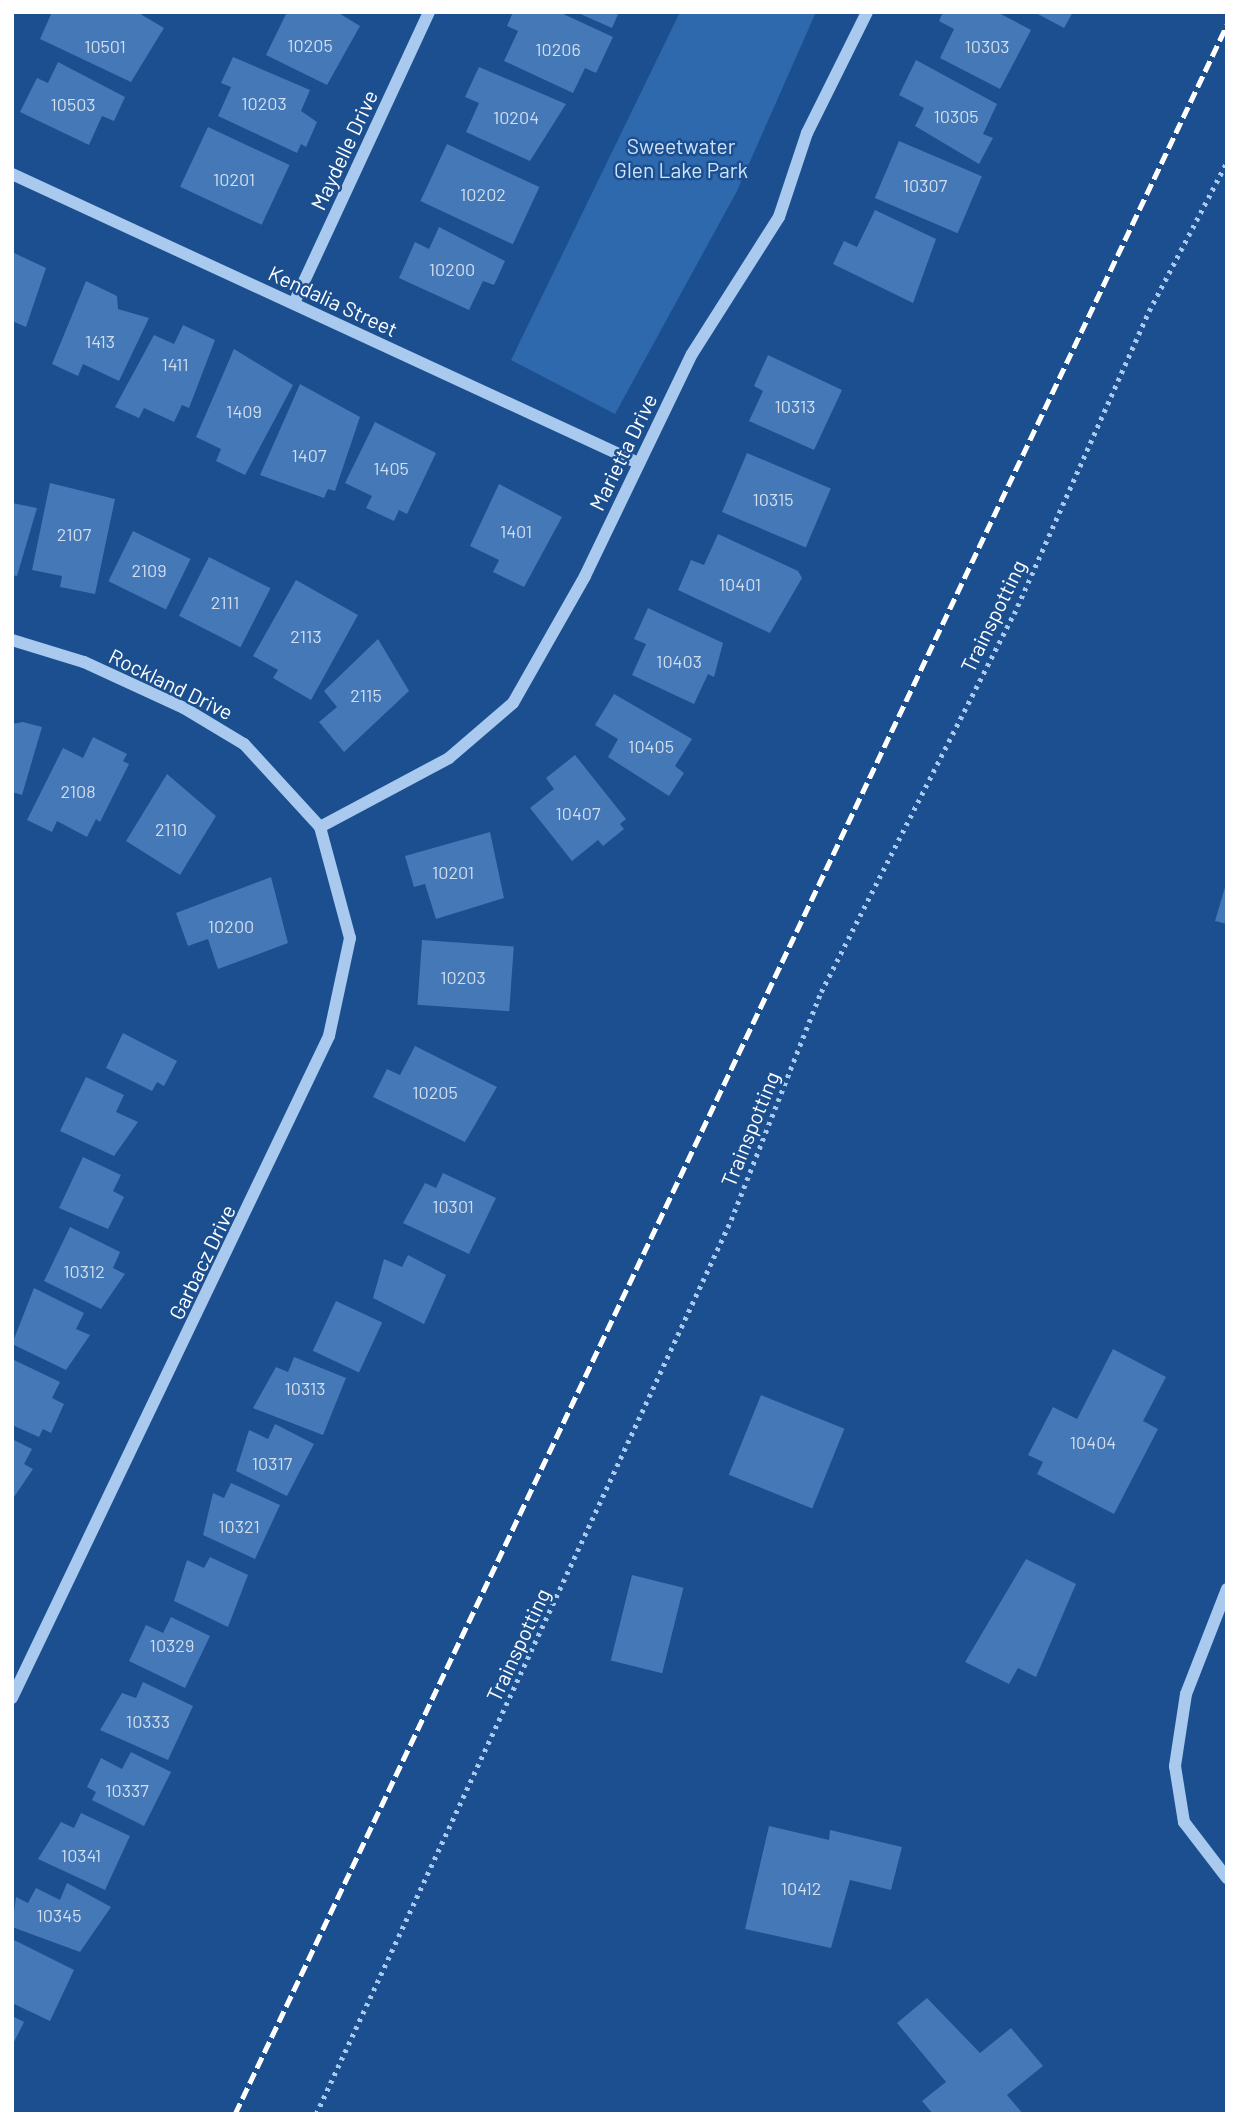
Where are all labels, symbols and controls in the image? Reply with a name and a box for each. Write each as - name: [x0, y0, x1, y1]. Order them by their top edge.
- house number: 10205: [287, 34, 333, 56]
- house number: 10501: [84, 35, 126, 57]
- house number: 10303: [964, 35, 1010, 57]
- house number: 10206: [535, 38, 581, 60]
- street label: Maydelle Drive: [305, 86, 383, 214]
- house number: 10203: [241, 92, 287, 114]
- house number: 10503: [50, 93, 96, 115]
- house number: 10305: [933, 105, 979, 127]
- house number: 10204: [493, 106, 539, 128]
- park label: Sweetwater Glen Lake Park: [614, 133, 748, 183]
- house number: 10201: [213, 168, 255, 190]
- house number: 10307: [903, 174, 947, 196]
- house number: 10202: [460, 183, 506, 205]
- house number: 10200: [429, 258, 475, 280]
- street label: Kendalia Street: [264, 260, 402, 342]
- house number: 1413: [85, 330, 115, 352]
- house number: 1411: [161, 353, 189, 375]
- street label: Marietta Drive: [584, 389, 662, 515]
- house number: 10313: [774, 395, 816, 417]
- house number: 1409: [226, 400, 262, 422]
- house number: 1407: [292, 444, 326, 466]
- house number: 1405: [373, 457, 409, 479]
- house number: 10315: [752, 488, 794, 510]
- house number: 1401: [500, 520, 532, 542]
- house number: 2107: [57, 523, 91, 545]
- street label: Trainspotting: [955, 556, 1031, 676]
- house number: 2109: [131, 559, 167, 581]
- house number: 10401: [719, 573, 761, 595]
- house number: 2111: [211, 591, 239, 613]
- house number: 2113: [290, 625, 322, 647]
- street label: Rockland Drive: [105, 643, 237, 725]
- house number: 10403: [656, 650, 702, 672]
- house number: 2115: [350, 684, 382, 706]
- house number: 10405: [628, 735, 674, 757]
- house number: 2108: [60, 780, 96, 802]
- house number: 10407: [555, 802, 601, 824]
- house number: 2110: [155, 818, 187, 840]
- house number: 10201: [432, 861, 474, 883]
- house number: 10200: [208, 915, 254, 937]
- house number: 10203: [440, 966, 486, 988]
- street label: Trainspotting: [715, 1068, 785, 1190]
- house number: 10205: [412, 1081, 458, 1103]
- house number: 10301: [432, 1195, 474, 1217]
- street label: Garbacz Drive: [163, 1200, 241, 1324]
- house number: 10312: [63, 1260, 105, 1282]
- house number: 10313: [284, 1377, 326, 1399]
- house number: 10404: [1070, 1431, 1116, 1453]
- house number: 10317: [252, 1452, 292, 1474]
- house number: 10321: [218, 1515, 260, 1537]
- street label: Trainspotting: [481, 1584, 555, 1706]
- house number: 10329: [150, 1634, 194, 1656]
- house number: 10333: [126, 1710, 170, 1732]
- house number: 10337: [105, 1779, 149, 1801]
- house number: 10341: [61, 1844, 101, 1866]
- house number: 10412: [781, 1877, 821, 1899]
- house number: 10345: [37, 1904, 81, 1926]

